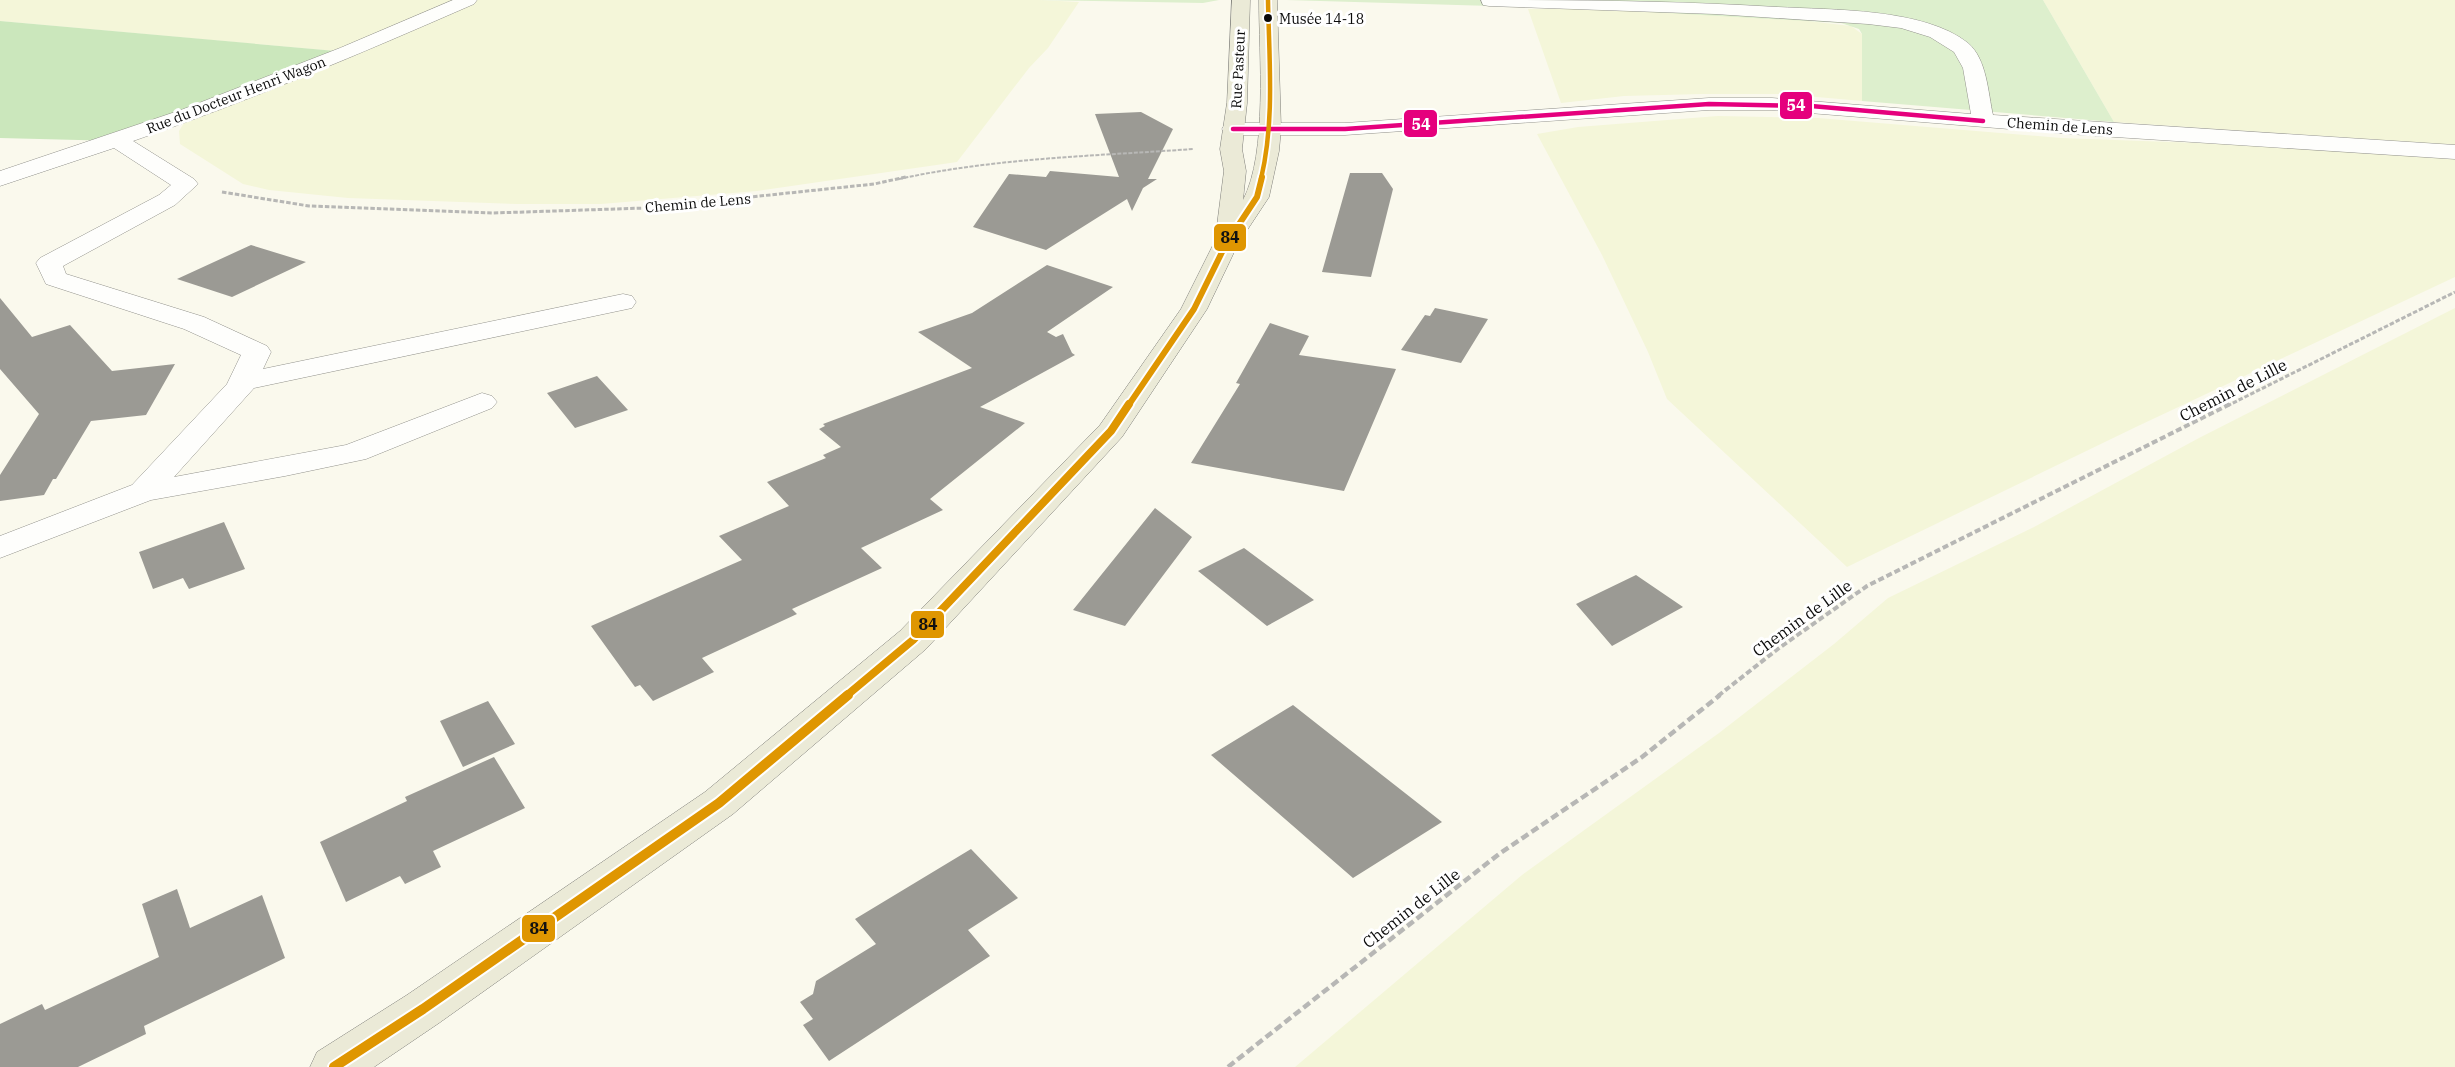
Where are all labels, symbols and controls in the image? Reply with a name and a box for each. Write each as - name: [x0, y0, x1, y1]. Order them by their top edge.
- place label: Musée 14-18: [1279, 10, 1364, 28]
- marker: Musée 14-18: [1262, 12, 1274, 24]
- street label: Rue Pasteur: [1227, 28, 1249, 109]
- street label: Rue du Docteur Henri Wagon: [144, 52, 328, 138]
- line badge: 54: [1779, 91, 1813, 120]
- text: 54: [1786, 95, 1806, 115]
- line badge: 54: [1403, 109, 1438, 138]
- street label: Chemin de Lens: [2006, 113, 2114, 139]
- text: 54: [1411, 114, 1431, 134]
- street label: Chemin de Lens: [644, 189, 752, 217]
- line badge: 84: [1213, 223, 1247, 252]
- text: 84: [1220, 227, 1240, 247]
- street label: Chemin de Lille: [2176, 354, 2290, 426]
- street label: Chemin de Lille: [1748, 575, 1856, 661]
- line badge: 84: [910, 610, 945, 639]
- text: 84: [918, 614, 938, 634]
- street label: Chemin de Lille: [1358, 864, 1464, 952]
- line badge: 84: [521, 914, 556, 943]
- text: 84: [529, 918, 549, 938]

